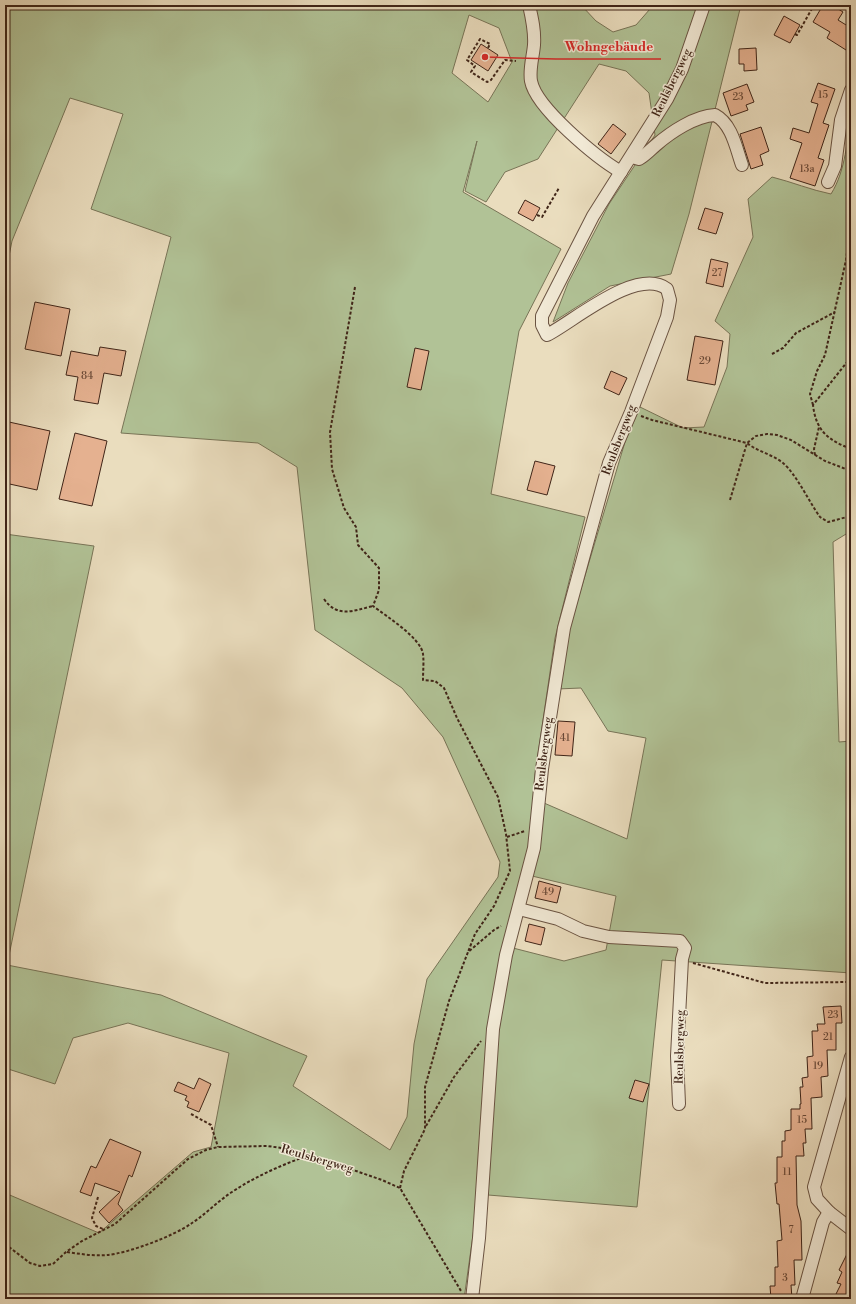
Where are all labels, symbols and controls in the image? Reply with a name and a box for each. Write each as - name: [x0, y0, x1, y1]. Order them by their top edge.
- callout: Wohngebäude: [556, 34, 661, 59]
- text: Wohngebäude: [564, 39, 653, 55]
- street label: Reulsbergweg: [649, 46, 695, 120]
- house number: 15: [818, 89, 828, 101]
- house number: 23: [732, 91, 744, 103]
- house number: 13a: [800, 163, 815, 175]
- house number: 27: [712, 267, 722, 279]
- house number: 29: [699, 355, 711, 367]
- house number: 84: [81, 370, 93, 382]
- street label: Reulsbergweg: [599, 402, 640, 478]
- street label: Reulsbergweg: [532, 715, 556, 792]
- house number: 41: [560, 732, 571, 744]
- house number: 49: [542, 886, 554, 898]
- street label: Reulsbergweg: [672, 1009, 688, 1084]
- house number: 23: [827, 1009, 839, 1021]
- house number: 21: [823, 1031, 834, 1043]
- house number: 19: [813, 1060, 823, 1072]
- house number: 15: [797, 1114, 807, 1126]
- street label: Reulsbergweg: [279, 1142, 356, 1177]
- house number: 11: [783, 1166, 792, 1178]
- house number: 7: [788, 1224, 794, 1236]
- house number: 3: [782, 1272, 788, 1284]

